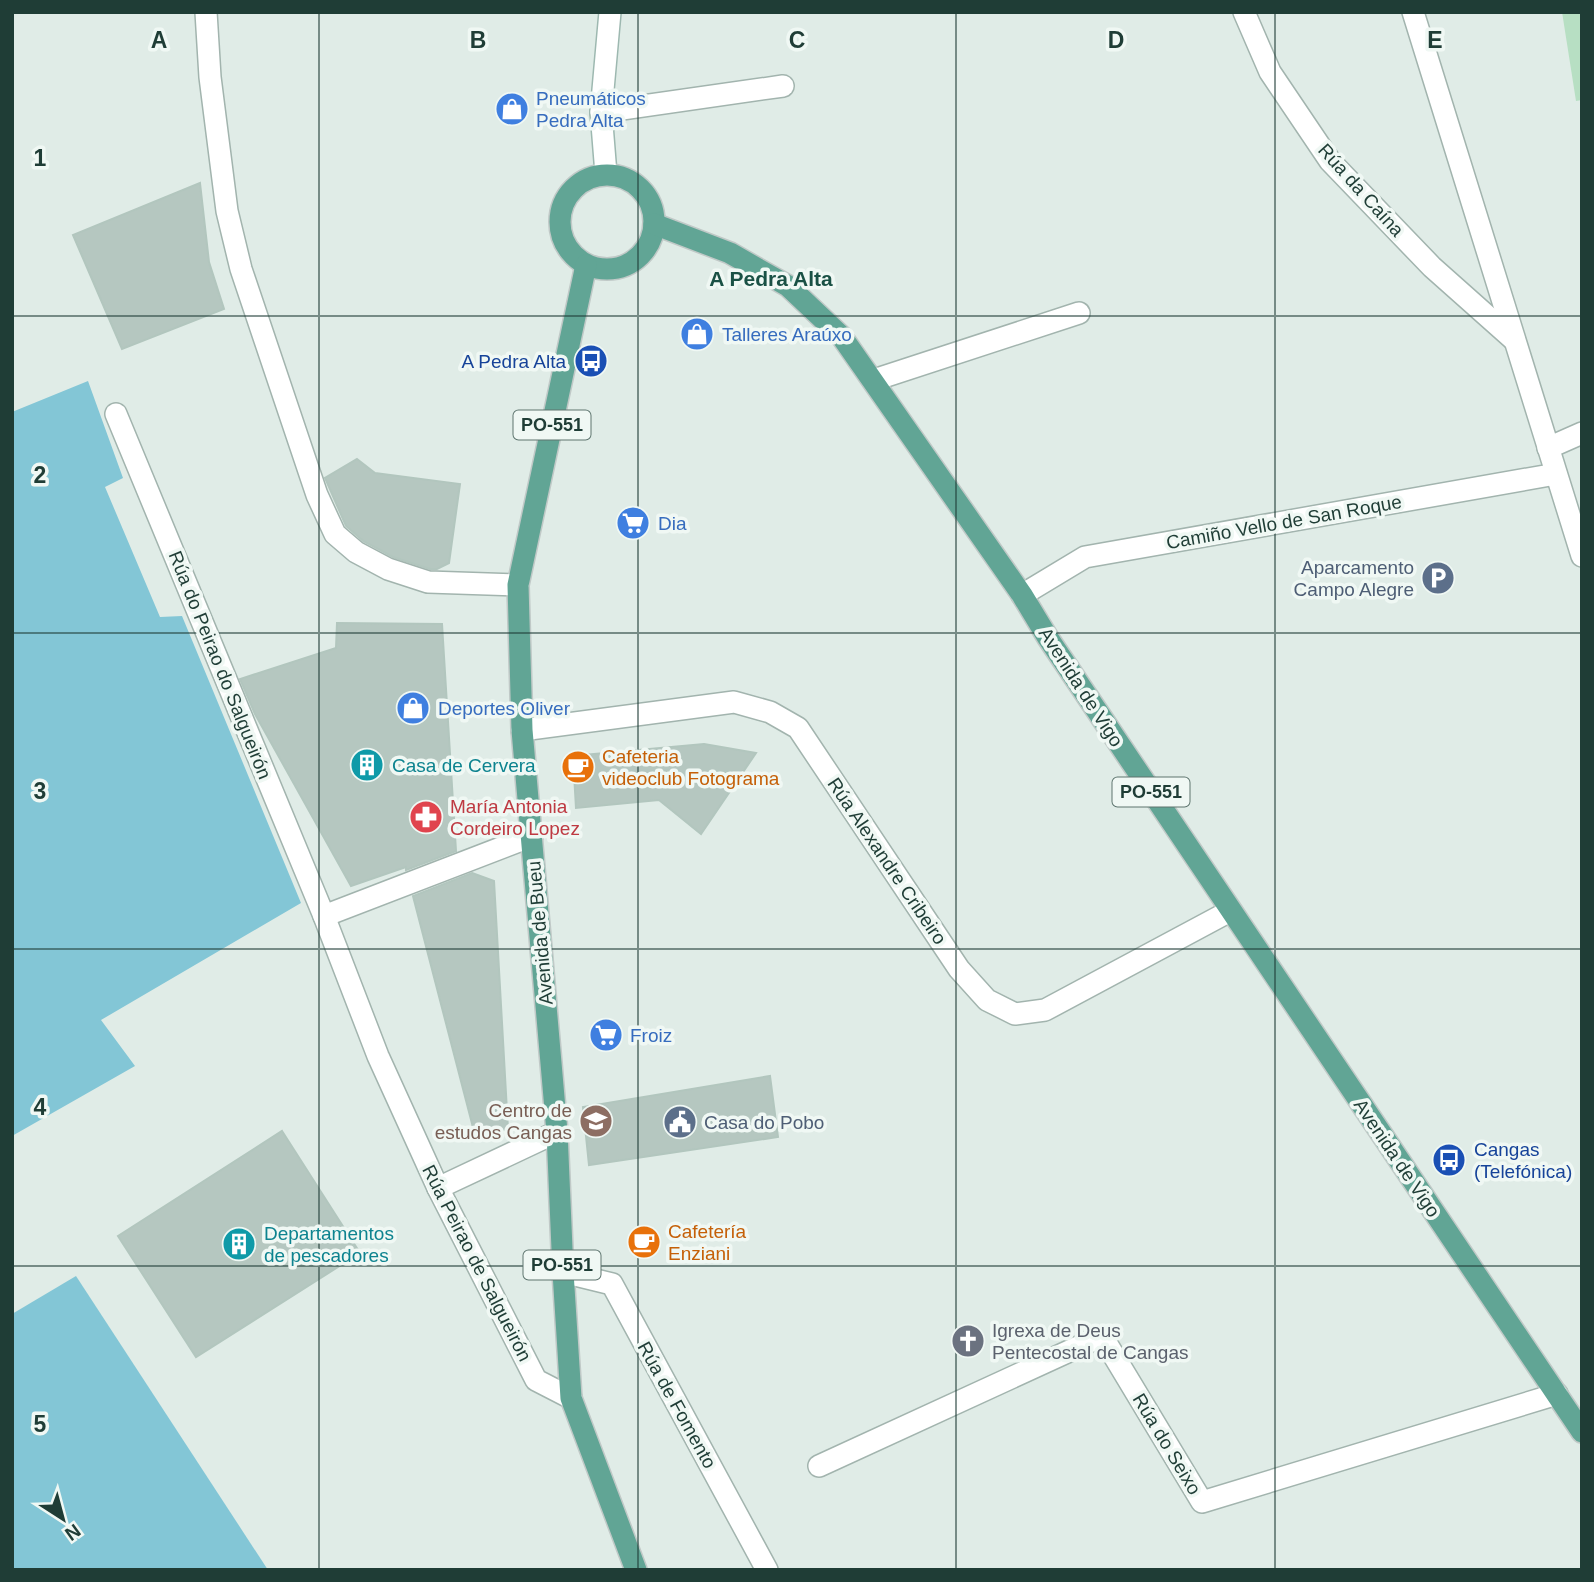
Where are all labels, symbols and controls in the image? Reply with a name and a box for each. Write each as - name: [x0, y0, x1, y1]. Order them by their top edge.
- text: A: [151, 27, 167, 53]
- text: B: [470, 27, 486, 53]
- text: C: [789, 27, 805, 53]
- text: D: [1108, 27, 1124, 53]
- text: E: [1427, 27, 1443, 53]
- place label: Pneumáticos Pedra Alta: [536, 88, 646, 131]
- shop icon: Pneumáticos Pedra Alta: [493, 90, 531, 128]
- street label: Rúa da Caína: [1314, 139, 1408, 241]
- text: 1: [34, 145, 47, 171]
- district label: A Pedra Alta: [709, 267, 833, 290]
- shop icon: Talleres Araúxo: [678, 315, 716, 353]
- place label: Talleres Araúxo: [722, 324, 852, 345]
- bus stop icon: A Pedra Alta: [572, 342, 610, 380]
- place label: A Pedra Alta: [461, 351, 566, 372]
- road number: PO-551: [514, 410, 590, 440]
- text: 2: [34, 462, 46, 488]
- street label: Camiño Vello de San Roque: [1165, 491, 1403, 553]
- supermarket icon: Dia: [614, 504, 652, 542]
- place label: Dia: [658, 513, 687, 534]
- street label: Rúa do Peirao do Salgueirón: [165, 548, 275, 782]
- place label: Aparcamento Campo Alegre: [1294, 557, 1414, 600]
- parking icon: Aparcamento Campo Alegre: [1419, 559, 1457, 597]
- street label: Avenida de Vigo: [1035, 624, 1127, 750]
- shop icon: Deportes Oliver: [394, 689, 432, 727]
- place label: Deportes Oliver: [438, 698, 571, 719]
- building icon: Casa de Cervera: [348, 746, 386, 784]
- place label: Cafeteria videoclub Fotograma: [602, 746, 780, 789]
- cafe icon: Cafeteria videoclub Fotograma: [559, 748, 597, 786]
- place label: Casa de Cervera: [392, 755, 536, 776]
- street label: Rúa Alexandre Cribeiro: [823, 774, 951, 948]
- text: 3: [34, 778, 46, 804]
- road number: PO-551: [1112, 778, 1190, 806]
- place label: María Antonia Cordeiro Lopez: [450, 796, 580, 839]
- pharmacy icon: María Antonia Cordeiro Lopez: [407, 798, 445, 836]
- street label: Avenida de Bueu: [523, 860, 557, 1006]
- supermarket icon: Froiz: [587, 1016, 625, 1054]
- place label: Froiz: [630, 1025, 672, 1046]
- text: 4: [34, 1094, 47, 1120]
- street label: Avenida de Vigo: [1350, 1095, 1444, 1221]
- place label: Centro de estudos Cangas: [435, 1100, 572, 1143]
- school or university icon: Centro de estudos Cangas: [577, 1102, 615, 1140]
- public building icon: Casa do Pobo: [661, 1103, 699, 1141]
- place label: Casa do Pobo: [704, 1112, 824, 1133]
- place label: Cangas (Telefónica): [1474, 1139, 1572, 1182]
- bus stop icon: Cangas (Telefónica): [1430, 1141, 1468, 1179]
- street label: Rúa Peirao de Salgueirón: [418, 1161, 536, 1365]
- place label: Cafetería Enziani: [668, 1221, 747, 1264]
- place label: Departamentos de pescadores: [264, 1223, 394, 1266]
- cafe icon: Cafetería Enziani: [625, 1223, 663, 1261]
- building icon: Departamentos de pescadores: [220, 1225, 258, 1263]
- road number: PO-551: [524, 1250, 600, 1280]
- place label: Igrexa de Deus Pentecostal de Cangas: [992, 1320, 1188, 1363]
- church icon: Igrexa de Deus Pentecostal de Cangas: [949, 1322, 987, 1360]
- street label: Rúa de Fomento: [634, 1338, 720, 1472]
- street label: Rúa do Seixo: [1129, 1390, 1205, 1498]
- text: 5: [34, 1411, 47, 1437]
- north arrow: [28, 1484, 98, 1554]
- text: N: [61, 1520, 84, 1545]

